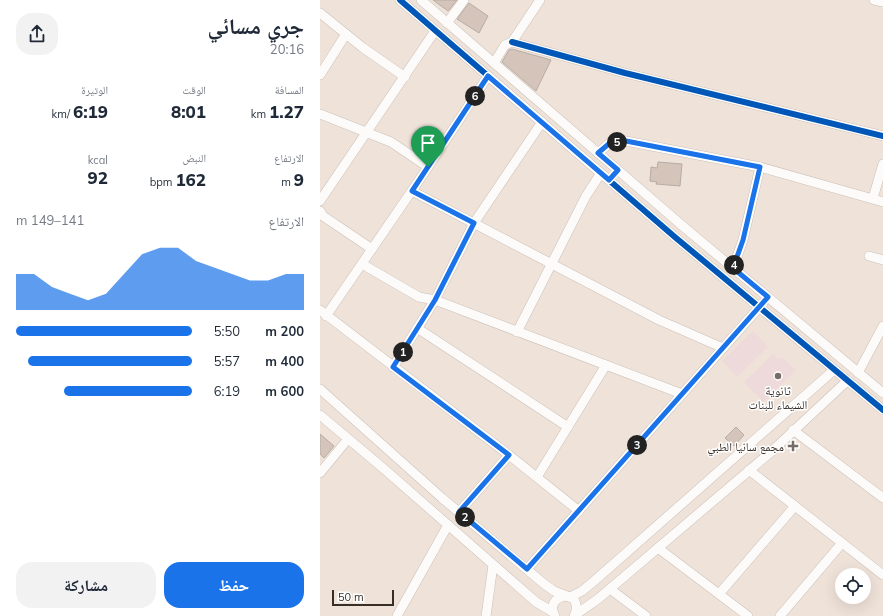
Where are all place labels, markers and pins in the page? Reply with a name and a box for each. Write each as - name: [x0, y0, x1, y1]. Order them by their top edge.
- pin: 6: [465, 86, 485, 106]
- pin: [411, 126, 445, 167]
- pin: 5: [607, 132, 627, 152]
- pin: 4: [724, 255, 744, 275]
- pin: 1: [393, 342, 413, 362]
- marker: ثانوية الشيماء للبنات: [773, 371, 783, 381]
- place label: ثانوية الشيماء للبنات: [749, 383, 808, 412]
- pin: 3: [627, 435, 647, 455]
- place label: مجمع سانيا الطبي: [707, 439, 784, 457]
- marker: مجمع سانيا الطبي: [787, 440, 799, 452]
- pin: 2: [455, 507, 475, 527]

